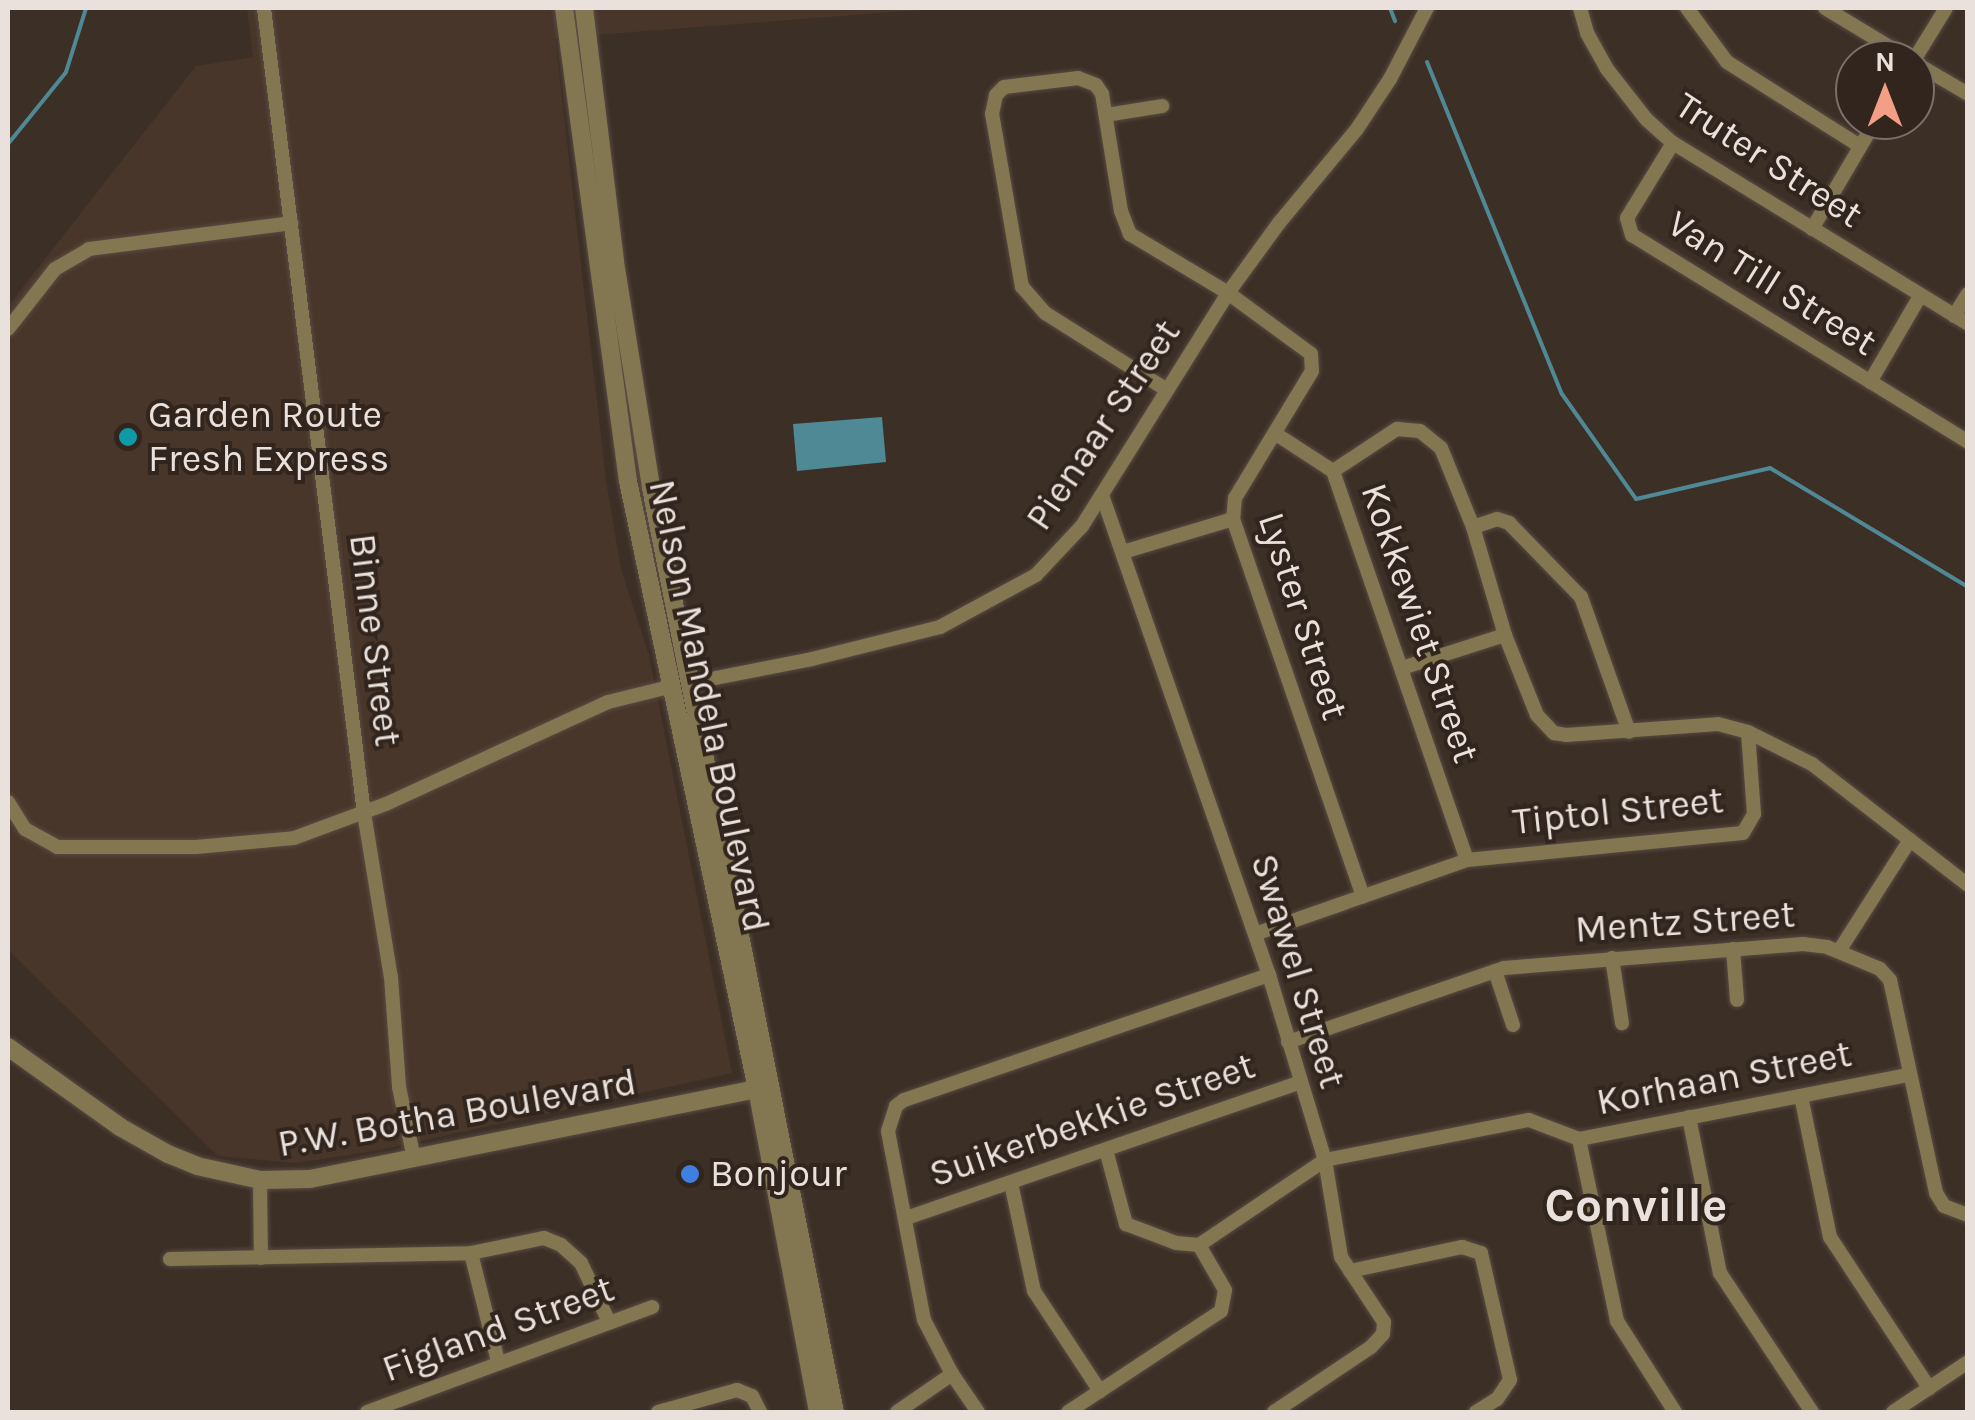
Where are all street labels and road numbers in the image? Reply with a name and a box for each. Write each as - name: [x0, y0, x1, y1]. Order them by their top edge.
- street label: Truter Street: [1667, 83, 1871, 237]
- street label: Van Till Street: [1659, 201, 1885, 365]
- street label: Pienaar Street: [1016, 311, 1190, 539]
- street label: Nelson Mandela Boulevard: [639, 476, 779, 936]
- street label: Kokkewiet Street: [1351, 477, 1489, 769]
- street label: Lyster Street: [1248, 507, 1358, 725]
- street label: Binne Street: [339, 531, 411, 749]
- street label: Tiptol Street: [1510, 777, 1726, 845]
- street label: Swawel Street: [1241, 848, 1355, 1094]
- street label: Mentz Street: [1574, 892, 1796, 952]
- street label: Korhaan Street: [1593, 1031, 1855, 1125]
- street label: Suikerbekkie Street: [923, 1043, 1261, 1197]
- street label: P.W. Botha Boulevard: [274, 1059, 640, 1167]
- street label: Figland Street: [376, 1266, 620, 1392]

